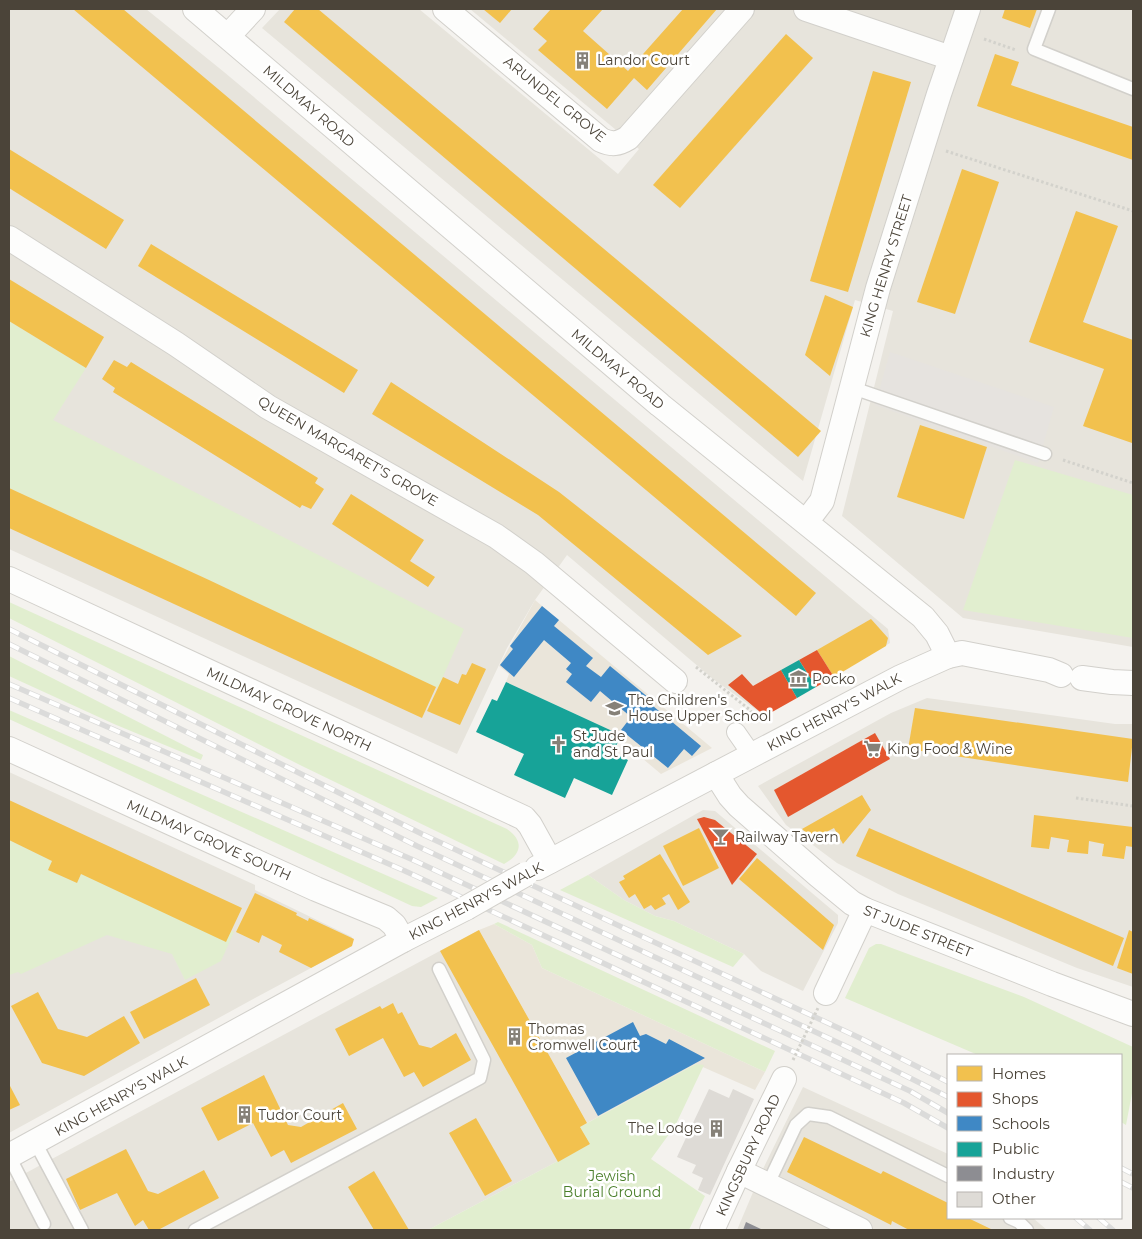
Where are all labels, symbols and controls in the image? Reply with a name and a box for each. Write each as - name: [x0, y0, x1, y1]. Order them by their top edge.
- building icon: Landor Court: [573, 50, 593, 70]
- place label: Landor Court: [597, 51, 690, 69]
- street label: ARUNDEL GROVE: [500, 52, 610, 146]
- street label: MILDMAY ROAD: [259, 61, 359, 151]
- street label: KING HENRY STREET: [856, 193, 916, 339]
- street label: MILDMAY ROAD: [568, 325, 668, 413]
- street label: QUEEN MARGARET'S GROVE: [255, 392, 441, 510]
- street label: MILDMAY GROVE NORTH: [204, 663, 374, 755]
- street label: KING HENRY'S WALK: [764, 669, 904, 755]
- museum icon: Pocko: [788, 669, 808, 689]
- place label: Pocko: [812, 670, 855, 688]
- place label: The Children's House Upper School: [628, 691, 772, 725]
- school or university icon: The Children's House Upper School: [604, 698, 624, 718]
- place label: St Jude and St Paul: [573, 727, 653, 761]
- church icon: St Jude and St Paul: [549, 734, 569, 754]
- supermarket icon: King Food & Wine: [863, 739, 883, 759]
- place label: King Food & Wine: [887, 740, 1013, 758]
- street label: MILDMAY GROVE SOUTH: [124, 795, 294, 885]
- bar icon: Railway Tavern: [711, 827, 731, 847]
- place label: Railway Tavern: [735, 828, 839, 846]
- street label: KING HENRY'S WALK: [406, 858, 546, 944]
- street label: ST JUDE STREET: [861, 901, 975, 961]
- place label: Thomas Cromwell Court: [528, 1020, 638, 1054]
- building icon: Thomas Cromwell Court: [504, 1027, 524, 1047]
- street label: KING HENRY'S WALK: [51, 1052, 191, 1140]
- legend: [947, 1054, 1122, 1219]
- text: Homes: [992, 1064, 1046, 1083]
- text: Shops: [992, 1089, 1038, 1108]
- street label: KINGSBURY ROAD: [712, 1091, 784, 1219]
- building icon: Tudor Court: [234, 1105, 254, 1125]
- place label: Tudor Court: [258, 1106, 342, 1124]
- text: Schools: [992, 1114, 1050, 1133]
- building icon: The Lodge: [706, 1118, 726, 1138]
- place label: The Lodge: [628, 1119, 702, 1137]
- text: Public: [992, 1139, 1040, 1158]
- text: Industry: [992, 1164, 1055, 1183]
- park label: Jewish Burial Ground: [563, 1167, 661, 1201]
- text: Other: [992, 1189, 1036, 1208]

